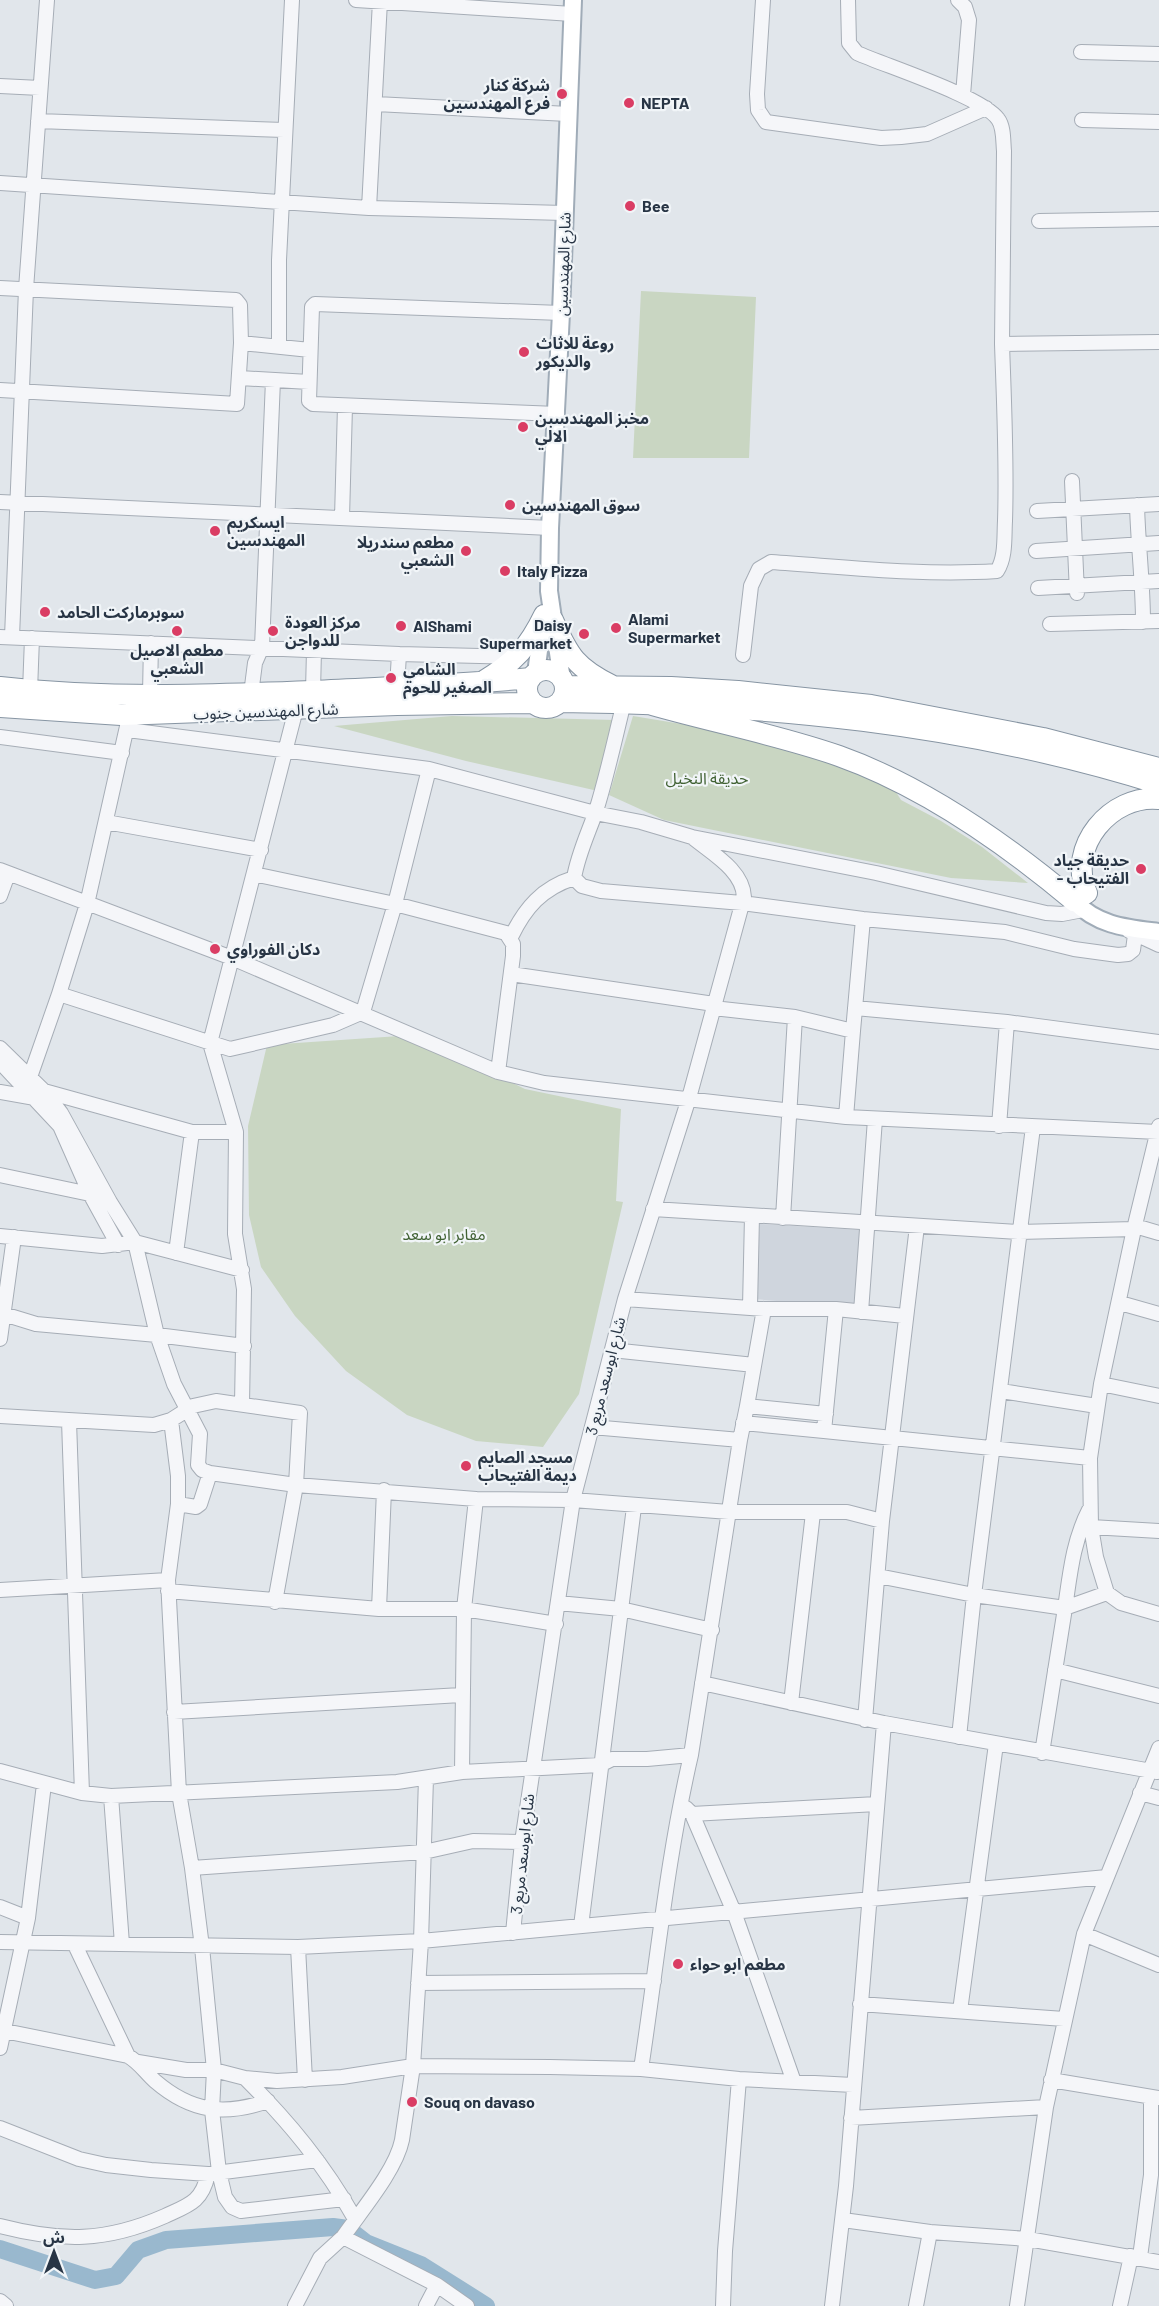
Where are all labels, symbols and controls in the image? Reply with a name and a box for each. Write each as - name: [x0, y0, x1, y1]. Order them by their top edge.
- place label: شركة كنار فرع المهندسين: [443, 75, 550, 115]
- marker: شركة كنار فرع المهندسين: [555, 87, 569, 101]
- place label: NEPTA: [641, 93, 690, 112]
- marker: NEPTA: [622, 96, 636, 110]
- place label: Bee: [642, 196, 670, 215]
- marker: Bee: [623, 199, 637, 213]
- street label: شارع المهندسين: [551, 212, 578, 316]
- place label: روعة للاثاث والديكور: [535, 333, 614, 371]
- marker: روعة للاثاث والديكور: [517, 345, 531, 359]
- place label: مخبز المهندسبن الالي: [535, 408, 649, 450]
- marker: مخبز المهندسبن الالي: [516, 420, 530, 434]
- place label: سوق المهندسين: [522, 495, 640, 515]
- marker: سوق المهندسين: [503, 498, 517, 512]
- place label: ايسكريم المهندسين: [227, 512, 305, 550]
- marker: ايسكريم المهندسين: [208, 524, 222, 538]
- place label: مطعم سندريلا الشعبي: [357, 532, 454, 574]
- marker: مطعم سندريلا الشعبي: [459, 544, 473, 558]
- place label: Italy Pizza: [517, 561, 588, 580]
- marker: Italy Pizza: [498, 564, 512, 578]
- place label: سوبرماركت الحامد: [57, 602, 184, 622]
- marker: سوبرماركت الحامد: [38, 605, 52, 619]
- place label: Alami Supermarket: [628, 609, 721, 646]
- place label: مركز العودة للدواجن: [285, 612, 361, 650]
- place label: Daisy Supermarket: [480, 615, 572, 652]
- place label: AlShami: [413, 616, 472, 635]
- marker: AlShami: [394, 619, 408, 633]
- marker: Alami Supermarket: [609, 621, 623, 635]
- marker: مطعم الاصيل الشعبي: [170, 624, 184, 638]
- marker: مركز العودة للدواجن: [266, 624, 280, 638]
- marker: Daisy Supermarket: [577, 627, 591, 641]
- place label: مطعم الاصيل الشعبي: [130, 640, 224, 682]
- place label: الشامي الصغير للحوم: [403, 659, 492, 699]
- marker: الشامي الصغير للحوم: [384, 671, 398, 685]
- street label: شارع المهندسين جنوب: [193, 698, 339, 727]
- park label: حديقة النخيل: [666, 768, 748, 788]
- place label: حديقة جياد - الفتيحاب: [1054, 850, 1129, 888]
- marker: حديقة جياد - الفتيحاب: [1134, 862, 1148, 876]
- place label: دكان الفوراوي: [227, 939, 320, 963]
- marker: دكان الفوراوي: [208, 942, 222, 956]
- park label: مقابر ابو سعد: [402, 1224, 486, 1244]
- street label: شارع ابوسعد مربع 3: [581, 1315, 632, 1438]
- place label: مسجد الصايم ديمة الفتيحاب: [478, 1447, 577, 1485]
- marker: مسجد الصايم ديمة الفتيحاب: [459, 1459, 473, 1473]
- street label: شارع ابوسعد مربع 3: [506, 1793, 541, 1916]
- place label: مطعم ابو حواء: [690, 1954, 785, 1977]
- marker: مطعم ابو حواء: [671, 1957, 685, 1971]
- place label: Souq on davaso: [424, 2092, 535, 2111]
- marker: Souq on davaso: [405, 2095, 419, 2109]
- north arrow: [24, 2222, 84, 2282]
- text: ش: [43, 2227, 65, 2247]

